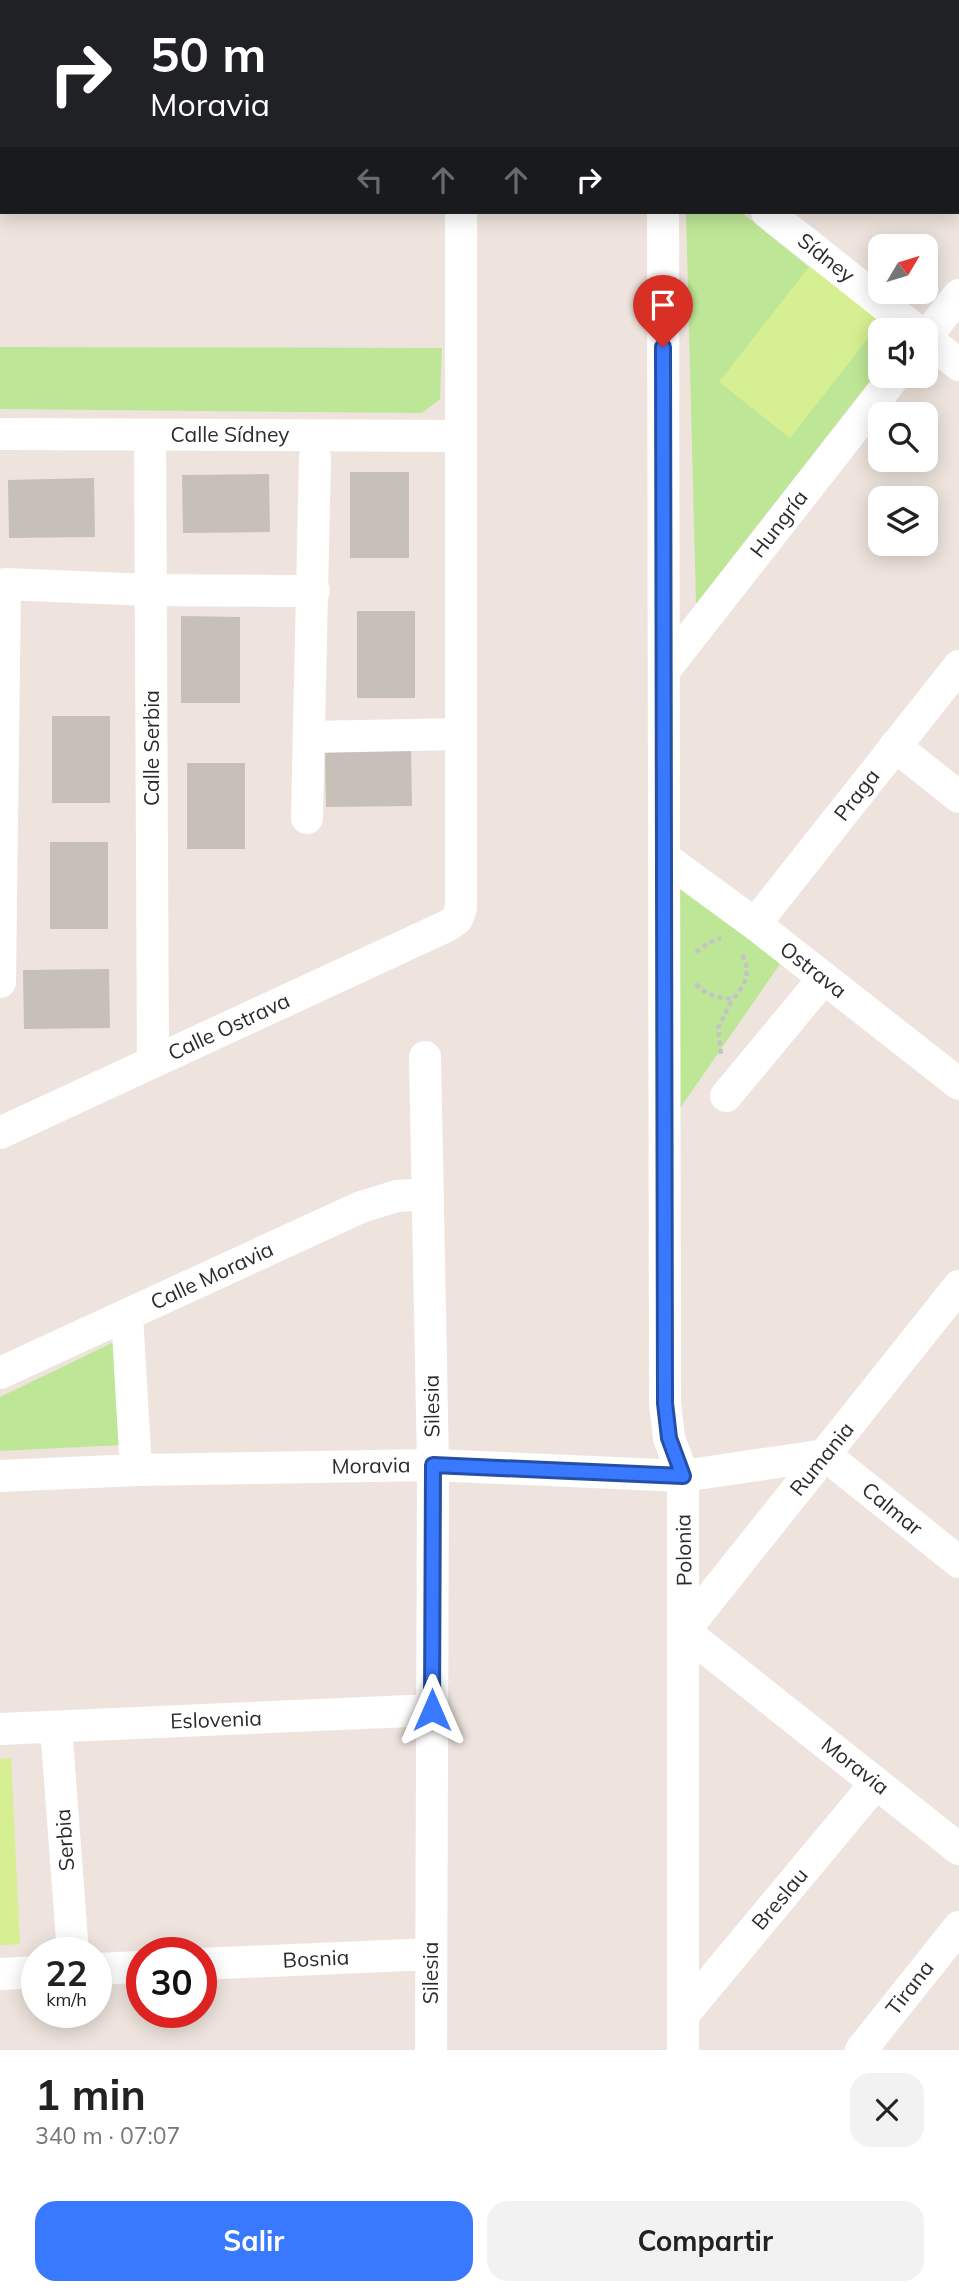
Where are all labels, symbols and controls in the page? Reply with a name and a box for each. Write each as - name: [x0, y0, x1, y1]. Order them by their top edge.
- text: 50 m: [150, 23, 266, 84]
- icon: right: [35, 28, 126, 119]
- text: Moravia: [150, 84, 270, 124]
- icon: left: [351, 161, 389, 199]
- icon: ahead: [424, 161, 462, 199]
- icon: ahead: [497, 161, 535, 199]
- icon: right: [570, 161, 608, 199]
- street label: Sídney: [793, 227, 860, 288]
- north arrow: [868, 234, 938, 304]
- map controls: [868, 234, 938, 556]
- pin: [633, 275, 693, 347]
- icon: arrive: [644, 286, 682, 324]
- button: sound: [868, 318, 938, 388]
- button: search: [868, 402, 938, 472]
- street label: Calle Sídney: [171, 421, 289, 447]
- street label: Hungría: [744, 484, 813, 562]
- button: layers: [868, 486, 938, 556]
- street label: Calle Serbia: [138, 690, 164, 806]
- street label: Praga: [828, 763, 885, 826]
- street label: Ostrava: [775, 935, 852, 1003]
- street label: Calle Ostrava: [164, 987, 293, 1066]
- street label: Calle Moravia: [146, 1235, 277, 1315]
- street label: Silesia: [417, 1375, 445, 1438]
- street label: Rumania: [784, 1416, 859, 1501]
- street label: Moravia: [331, 1451, 411, 1479]
- street label: Calmar: [857, 1476, 928, 1541]
- street label: Polonia: [669, 1514, 697, 1586]
- position arrow: [395, 1673, 469, 1747]
- street label: Eslovenia: [170, 1704, 262, 1734]
- street label: Moravia: [817, 1731, 895, 1800]
- street label: Serbia: [49, 1808, 79, 1872]
- street label: Breslau: [746, 1862, 813, 1935]
- speed limit sign: 30: [126, 1937, 217, 2028]
- street label: Silesia: [417, 1942, 443, 2004]
- street label: Bosnia: [282, 1943, 350, 1973]
- text: 22: [45, 1951, 88, 1995]
- street label: Tirana: [880, 1955, 939, 2020]
- text: km/h: [46, 1988, 87, 2011]
- text: 1 min: [35, 2068, 146, 2121]
- button: close: [850, 2073, 924, 2147]
- text: 340 m · 07:07: [35, 2121, 180, 2150]
- button: Salir: [35, 2201, 473, 2281]
- button: Compartir: [487, 2201, 924, 2281]

